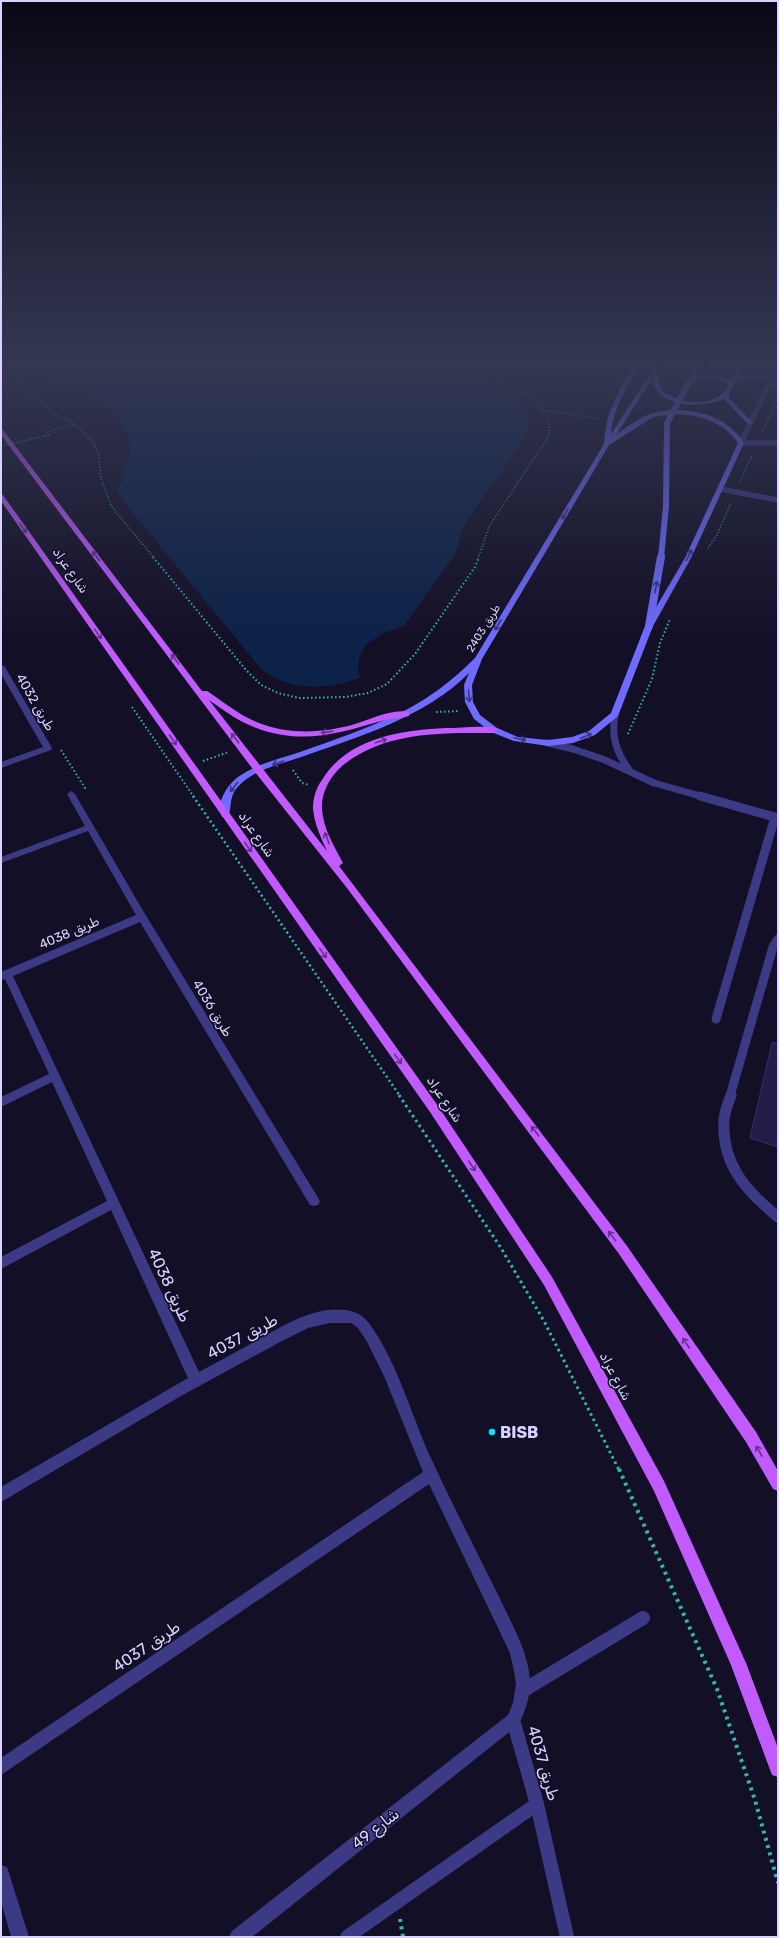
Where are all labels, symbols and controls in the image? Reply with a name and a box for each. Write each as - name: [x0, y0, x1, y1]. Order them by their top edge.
- one-way arrow: [561, 508, 569, 520]
- one-way arrow: [19, 522, 27, 533]
- street label: شارع عراد: [48, 545, 92, 597]
- one-way arrow: [92, 550, 100, 561]
- one-way arrow: [686, 550, 693, 562]
- one-way arrow: [652, 581, 660, 594]
- street label: طريق 2403: [464, 602, 504, 655]
- one-way arrow: [494, 619, 502, 631]
- one-way arrow: [94, 628, 102, 639]
- one-way arrow: [171, 654, 179, 665]
- street label: طريق 4032: [12, 671, 58, 734]
- one-way arrow: [465, 689, 472, 702]
- one-way arrow: [321, 728, 334, 735]
- one-way arrow: [579, 731, 591, 739]
- one-way arrow: [231, 733, 239, 744]
- one-way arrow: [169, 735, 177, 746]
- one-way arrow: [513, 736, 526, 744]
- one-way arrow: [374, 737, 387, 744]
- one-way arrow: [272, 759, 284, 767]
- one-way arrow: [229, 782, 238, 792]
- street label: شارع عراد: [234, 809, 278, 861]
- one-way arrow: [322, 833, 330, 845]
- one-way arrow: [244, 841, 252, 852]
- street label: طريق 4038: [37, 913, 102, 953]
- one-way arrow: [319, 947, 327, 958]
- street label: طريق 4036: [189, 977, 235, 1040]
- one-way arrow: [394, 1053, 402, 1064]
- street label: شارع عراد: [422, 1073, 465, 1126]
- one-way arrow: [531, 1126, 539, 1137]
- one-way arrow: [468, 1160, 476, 1172]
- one-way arrow: [608, 1230, 617, 1241]
- street label: طريق 4038: [143, 1245, 195, 1325]
- street label: طريق 4037: [204, 1310, 281, 1364]
- one-way arrow: [682, 1337, 691, 1348]
- street label: شارع عراد: [595, 1350, 634, 1404]
- place label: BISB: [500, 1423, 538, 1442]
- marker: BISB: [487, 1427, 497, 1437]
- one-way arrow: [754, 1445, 762, 1457]
- street label: طريق 4037: [109, 1617, 184, 1677]
- street label: طريق 4037: [523, 1723, 563, 1803]
- street label: شارع 49: [348, 1804, 404, 1854]

